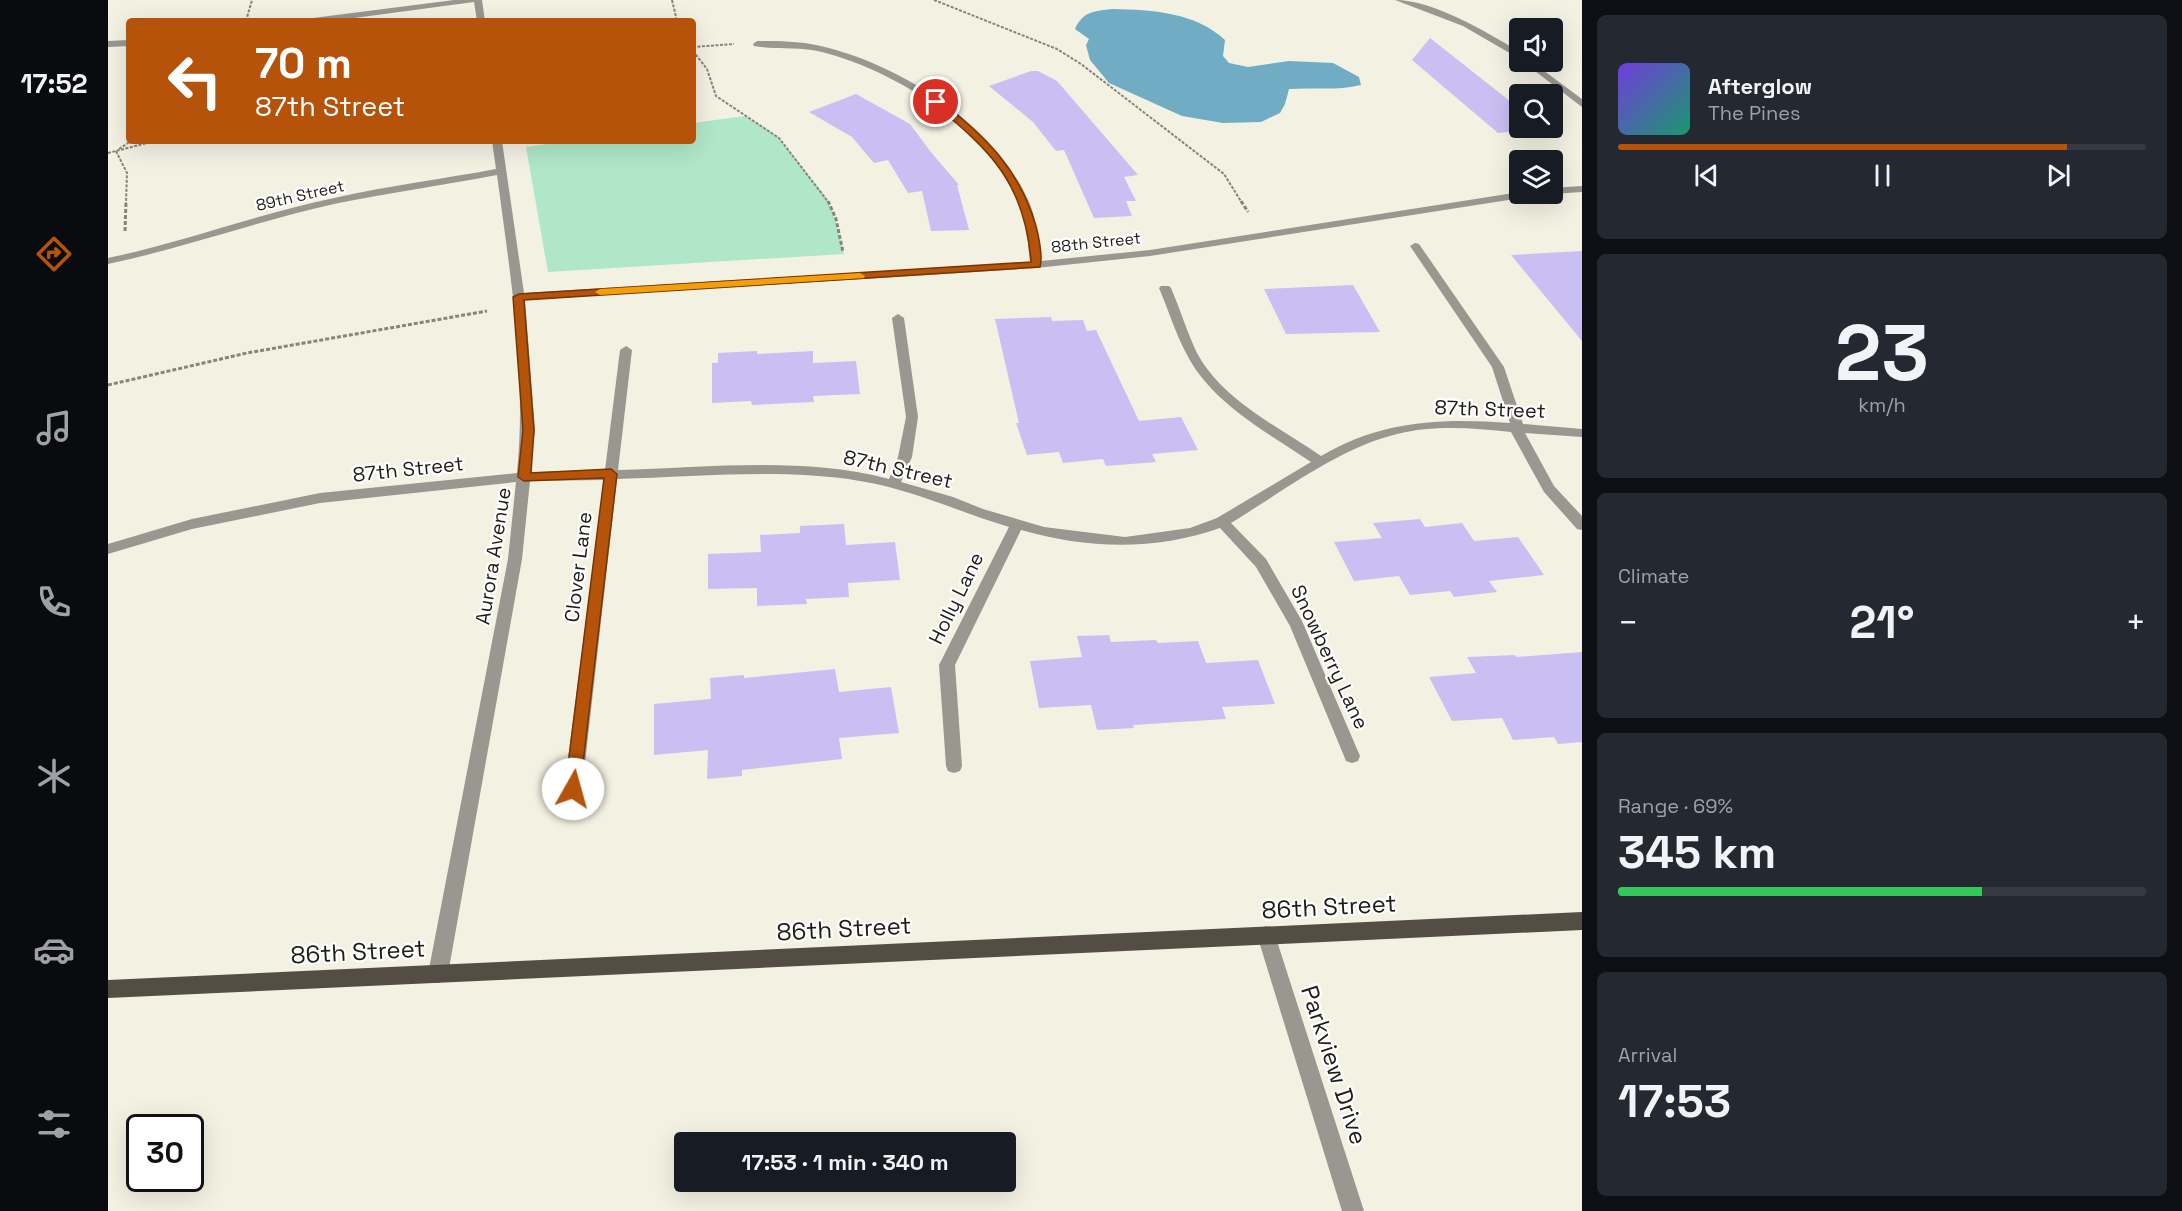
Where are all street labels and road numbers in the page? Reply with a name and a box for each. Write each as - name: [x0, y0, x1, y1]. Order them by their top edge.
- street label: 89th Street: [254, 175, 346, 216]
- street label: 88th Street: [1050, 227, 1142, 258]
- street label: 87th Street: [1434, 394, 1546, 424]
- street label: 87th Street: [841, 444, 955, 494]
- street label: 87th Street: [351, 450, 465, 488]
- street label: Aurora Avenue: [469, 486, 517, 626]
- street label: Clover Lane: [558, 510, 598, 624]
- street label: Holly Lane: [923, 548, 989, 648]
- street label: Snowberry Lane: [1285, 581, 1375, 733]
- street label: 86th Street: [1261, 887, 1397, 926]
- street label: 86th Street: [776, 909, 912, 948]
- street label: 86th Street: [290, 932, 426, 971]
- street label: Parkview Drive: [1294, 981, 1375, 1148]

